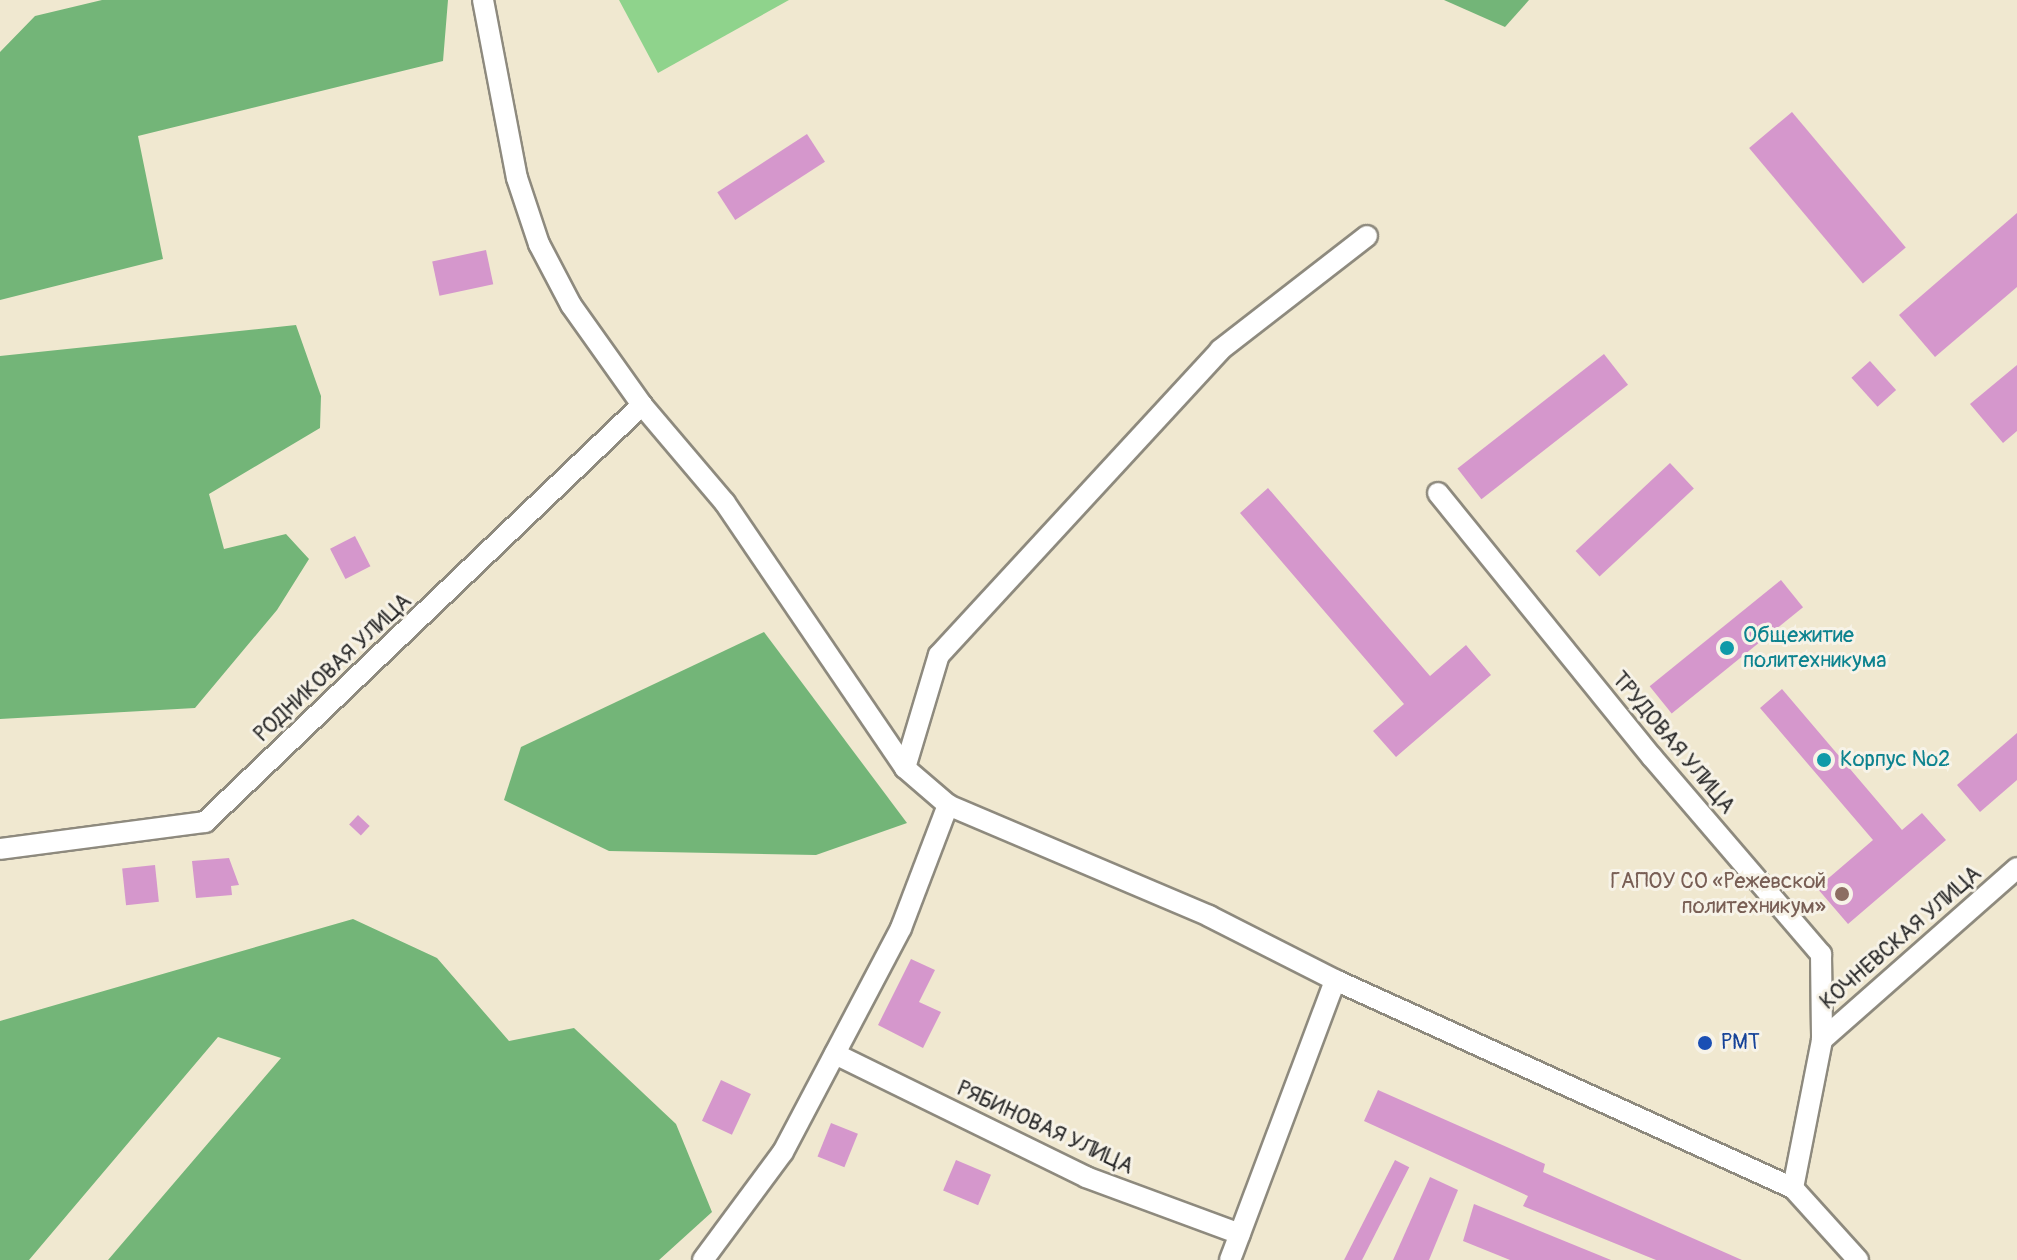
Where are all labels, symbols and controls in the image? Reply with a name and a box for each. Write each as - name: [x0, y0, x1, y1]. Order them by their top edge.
- street label: РОДНИКОВАЯ УЛИЦА: [249, 588, 417, 748]
- place label: Общежитие политехникума: [1743, 622, 1886, 674]
- marker: Общежитие политехникума: [1718, 639, 1736, 657]
- street label: ТРУДОВАЯ УЛИЦА: [1606, 667, 1740, 819]
- place label: Корпус №2: [1840, 747, 1950, 773]
- marker: Корпус №2: [1815, 751, 1833, 769]
- street label: КОЧНЕВСКАЯ УЛИЦА: [1815, 861, 1987, 1015]
- place label: ГАПОУ СО «Режевской политехникум»: [1610, 868, 1826, 920]
- marker: ГАПОУ СО «Режевской политехникум»: [1833, 885, 1851, 903]
- place label: РМТ: [1721, 1030, 1760, 1056]
- marker: РМТ: [1696, 1034, 1714, 1052]
- street label: РЯБИНОВАЯ УЛИЦА: [953, 1076, 1137, 1180]

